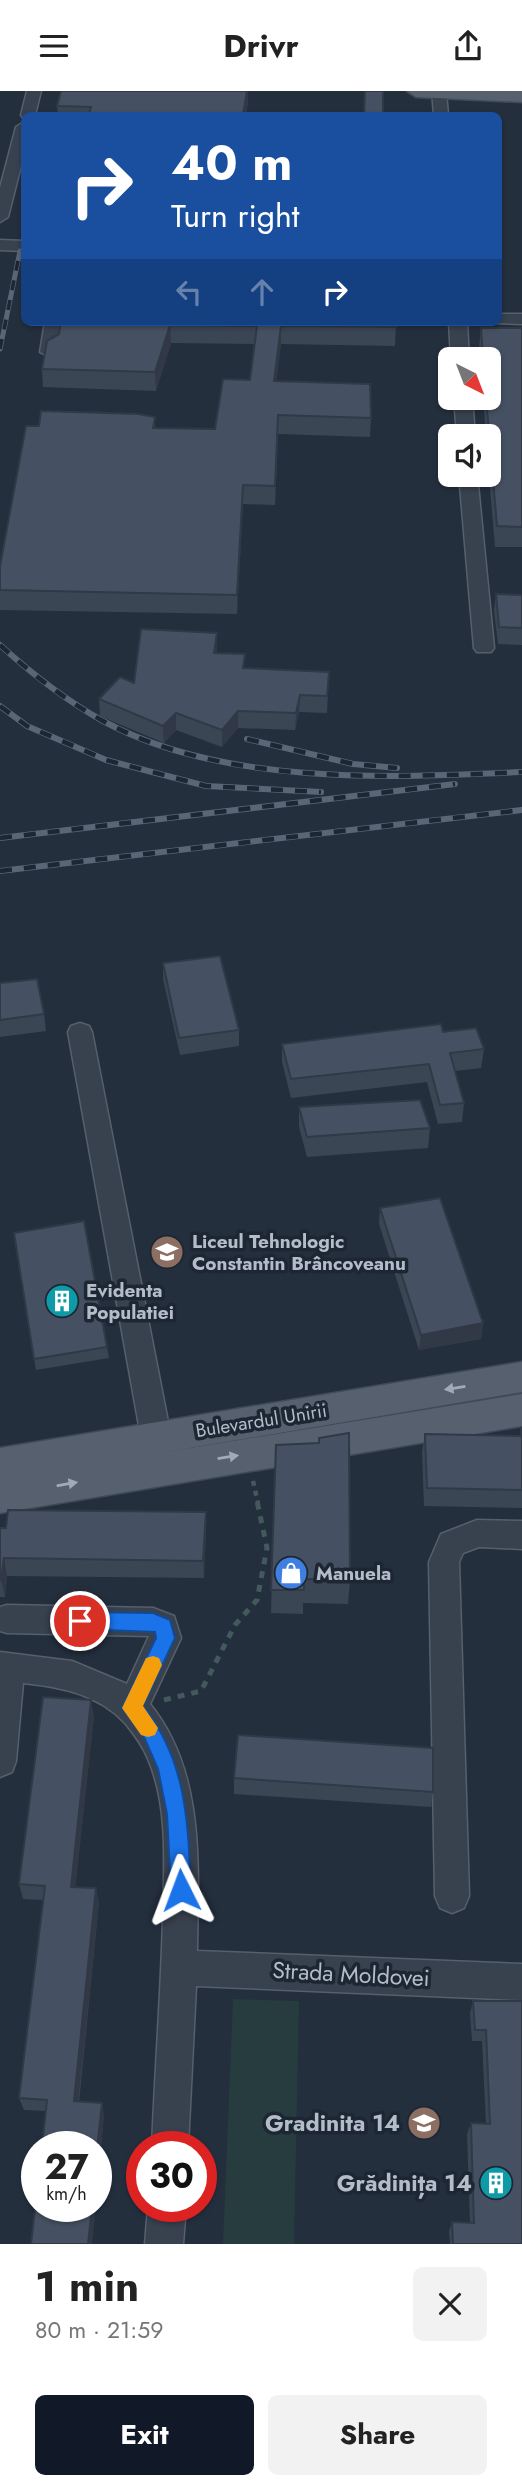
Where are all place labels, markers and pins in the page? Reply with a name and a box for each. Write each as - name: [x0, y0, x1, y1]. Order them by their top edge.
- place label: Liceul Tehnologic Constantin Brâncoveanu: [192, 1228, 406, 1277]
- school or university icon: Liceul Tehnologic Constantin Brâncoveanu: [148, 1233, 186, 1271]
- place label: Evidenta Populatiei: [86, 1277, 174, 1326]
- building icon: Evidenta Populatiei: [43, 1282, 81, 1320]
- shop icon: Manuela: [272, 1554, 310, 1592]
- place label: Manuela: [316, 1560, 391, 1587]
- pin: [50, 1591, 110, 1651]
- school or university icon: Gradinita 14: [405, 2104, 443, 2142]
- place label: Gradinita 14: [265, 2106, 400, 2140]
- building icon: Grădinița 14: [477, 2164, 515, 2202]
- place label: Grădinița 14: [337, 2166, 472, 2200]

